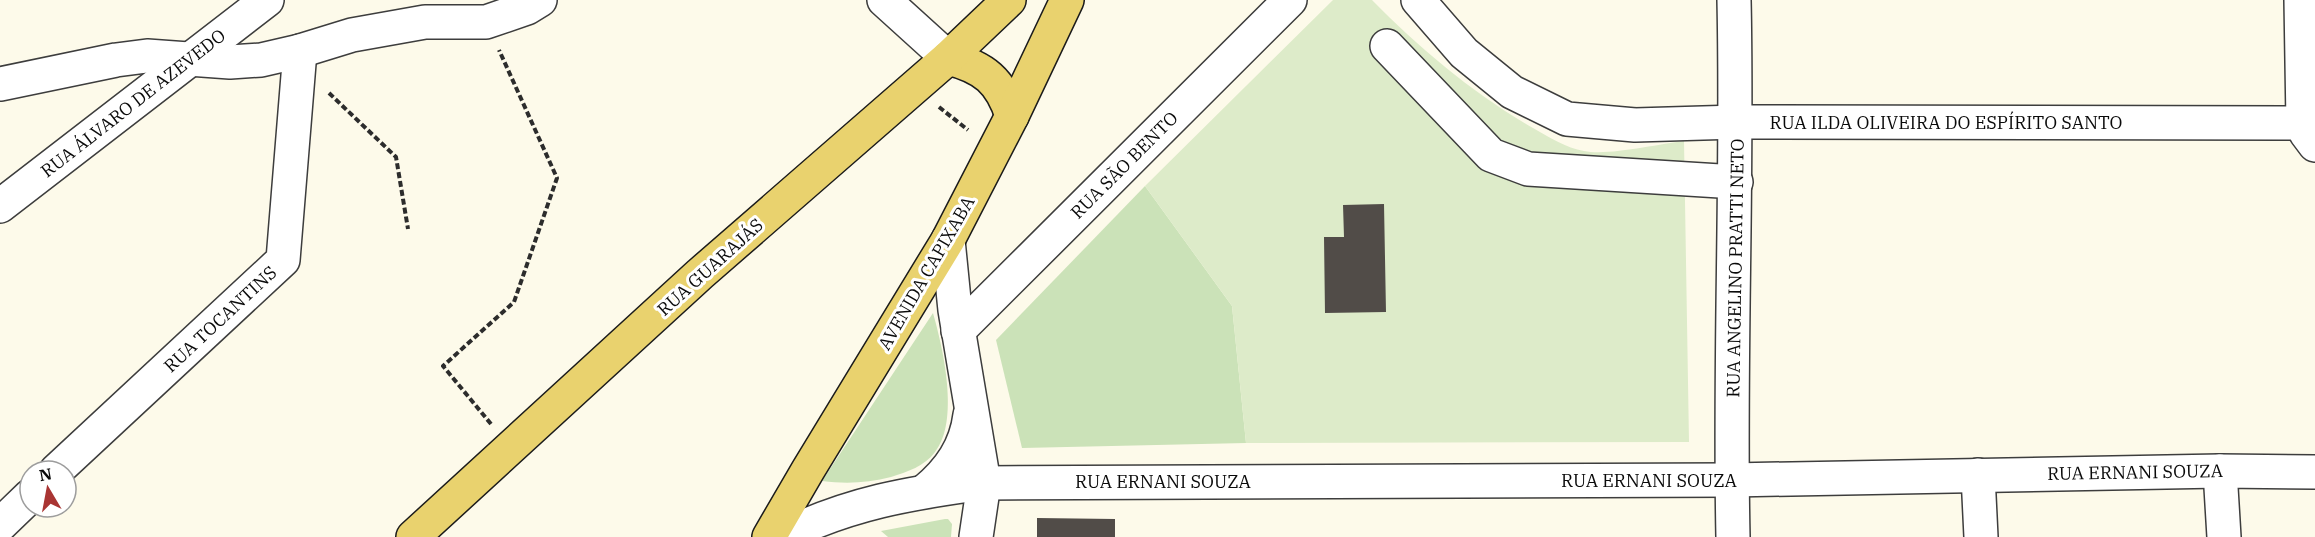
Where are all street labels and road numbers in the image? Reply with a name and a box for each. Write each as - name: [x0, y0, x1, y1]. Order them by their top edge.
- street label: RUA ÁLVARO DE AZEVEDO: [36, 24, 230, 182]
- street label: RUA SÃO BENTO: [1065, 106, 1183, 224]
- street label: RUA ILDA OLIVEIRA DO ESPÍRITO SANTO: [1770, 111, 2122, 134]
- street label: RUA ANGELINO PRATTI NETO: [1721, 138, 1749, 398]
- street label: AVENIDA CAPIXABA: [873, 191, 980, 354]
- street label: RUA GUARAJÁS: [652, 213, 768, 321]
- street label: RUA TOCANTINS: [159, 261, 281, 377]
- street label: RUA ERNANI SOUZA: [2047, 459, 2224, 485]
- street label: RUA ERNANI SOUZA: [1561, 469, 1738, 492]
- street label: RUA ERNANI SOUZA: [1075, 470, 1252, 493]

